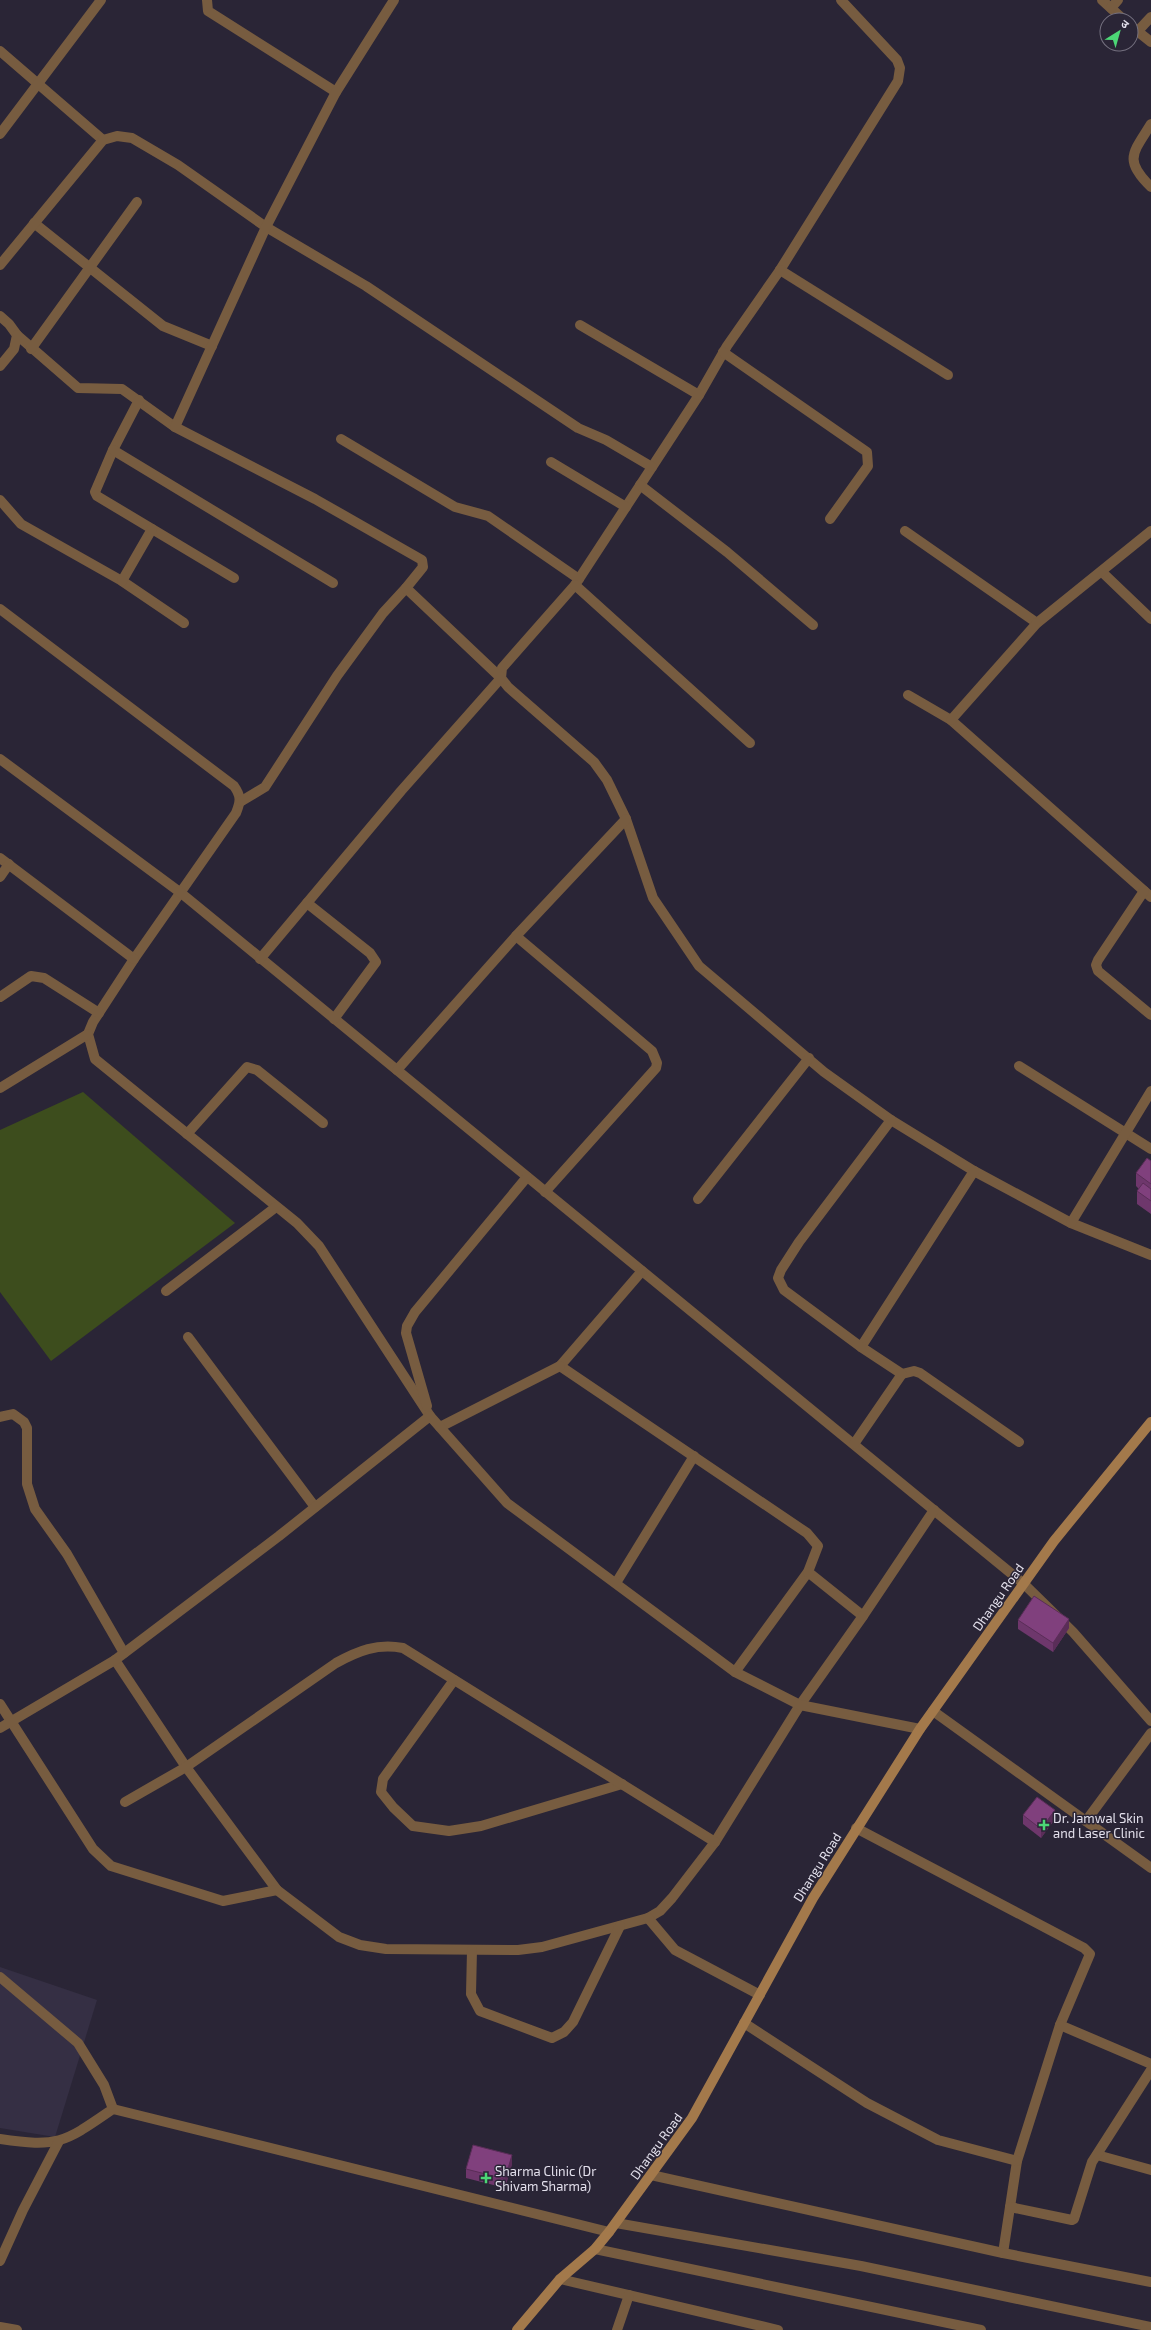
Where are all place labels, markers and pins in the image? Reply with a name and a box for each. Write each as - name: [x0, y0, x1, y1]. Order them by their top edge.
- place label: Dr. Jamwal Skin and Laser Clinic: [1053, 1810, 1145, 1841]
- marker: Dr. Jamwal Skin and Laser Clinic: [1038, 1819, 1050, 1831]
- place label: Sharma Clinic (Dr Shivam Sharma): [495, 2163, 596, 2194]
- marker: Sharma Clinic (Dr Shivam Sharma): [480, 2172, 492, 2184]

